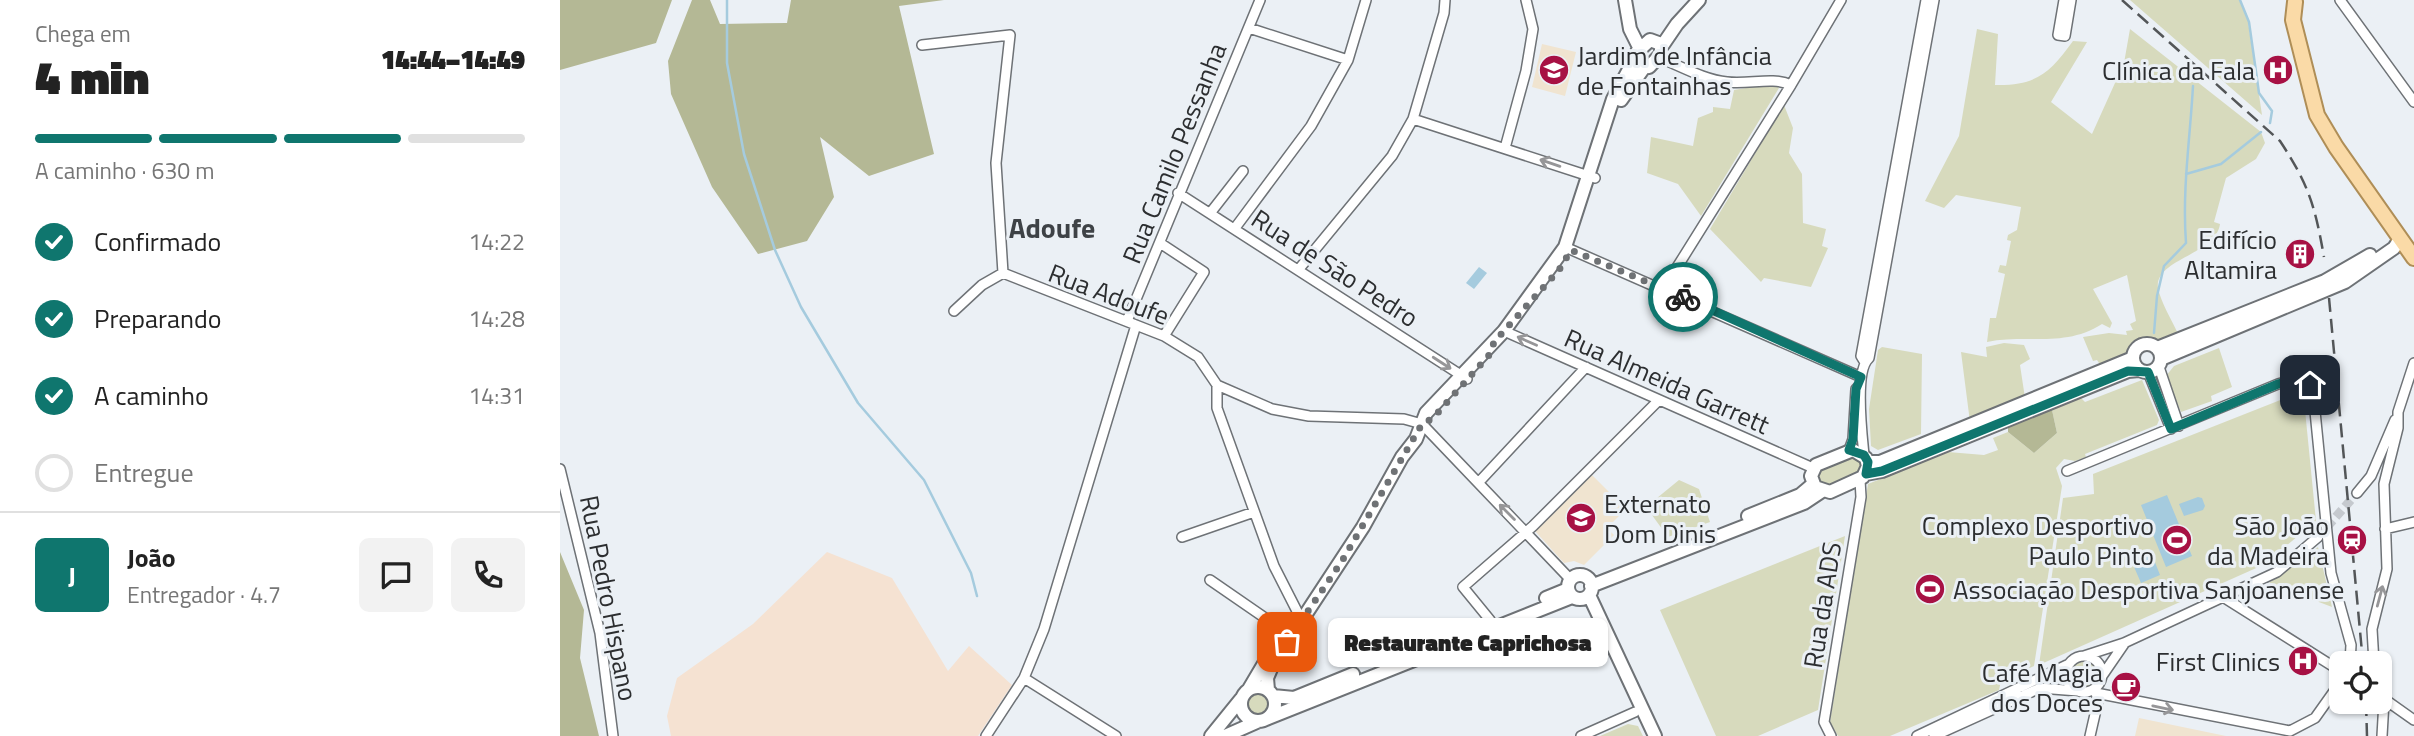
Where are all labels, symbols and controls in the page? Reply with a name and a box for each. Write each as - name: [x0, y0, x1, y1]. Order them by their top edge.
- text: Chega em: [35, 16, 131, 51]
- place label: Jardim de Infância de Fontainhas: [1577, 36, 1772, 105]
- street label: Rua Camilo Pessanha: [1112, 37, 1236, 269]
- text: 14:44–14:49: [381, 40, 525, 79]
- text: 4 min: [35, 42, 149, 112]
- place label: Clínica da Fala: [2102, 51, 2255, 90]
- school or university icon: Jardim de Infância de Fontainhas: [1537, 53, 1571, 87]
- hospital icon: Clínica da Fala: [2261, 53, 2295, 87]
- text: A caminho · 630 m: [35, 153, 214, 188]
- one-way arrow: [1540, 156, 1562, 168]
- street label: Rua de São Pedro: [1244, 199, 1426, 337]
- district label: Adoufe: [1009, 206, 1095, 249]
- place label: Edifício Altamira: [2184, 220, 2277, 289]
- text: Confirmado: [94, 222, 221, 261]
- icon: check: [35, 223, 73, 261]
- text: 14:22: [468, 224, 525, 259]
- building icon: Edifício Altamira: [2283, 237, 2317, 271]
- street label: Rua Adoufe: [1043, 253, 1175, 335]
- courier: [1648, 262, 1718, 332]
- icon: bike: [1664, 278, 1702, 316]
- text: Preparando: [94, 299, 221, 338]
- icon: check: [35, 300, 73, 338]
- text: 14:28: [468, 301, 525, 336]
- street label: Rua Almeida Garrett: [1558, 318, 1776, 444]
- one-way arrow: [1516, 334, 1538, 347]
- pin: [2280, 355, 2340, 415]
- one-way arrow: [1431, 356, 1451, 370]
- icon: home: [2291, 366, 2329, 404]
- text: A caminho: [94, 376, 209, 415]
- icon: check: [35, 377, 73, 415]
- text: 14:31: [468, 378, 525, 413]
- text: Entregue: [94, 453, 194, 492]
- place label: Externato Dom Dinis: [1604, 484, 1716, 553]
- street label: Rua Pedro Hispano: [570, 492, 648, 704]
- school or university icon: Externato Dom Dinis: [1564, 501, 1598, 535]
- one-way arrow: [1499, 504, 1516, 521]
- place label: Complexo Desportivo Paulo Pinto: [1922, 506, 2154, 575]
- place label: São João da Madeira: [2207, 506, 2329, 575]
- sports icon: Complexo Desportivo Paulo Pinto: [2160, 523, 2194, 557]
- station icon: São João da Madeira: [2335, 523, 2369, 557]
- text: João: [127, 538, 176, 577]
- button: chat: [359, 538, 433, 612]
- button: phone: [451, 538, 525, 612]
- street label: Rua da ADS: [1793, 539, 1851, 671]
- text: J: [68, 556, 76, 595]
- place label: Associação Desportiva Sanjoanense: [1953, 570, 2344, 609]
- sports icon: Associação Desportiva Sanjoanense: [1913, 572, 1947, 606]
- text: Entregador · 4.7: [127, 577, 281, 612]
- one-way arrow: [2374, 585, 2387, 608]
- pin: [1257, 612, 1317, 672]
- callout: Restaurante Caprichosa: [1329, 618, 1609, 666]
- icon: bag: [1268, 623, 1306, 661]
- text: Restaurante Caprichosa: [1344, 625, 1592, 660]
- place label: First Clinics: [2156, 642, 2280, 681]
- hospital icon: First Clinics: [2286, 644, 2320, 678]
- map controls: [2329, 651, 2392, 714]
- button: locate: [2329, 651, 2392, 714]
- place label: Café Magia dos Doces: [1982, 653, 2103, 722]
- cafe icon: Café Magia dos Doces: [2109, 670, 2143, 704]
- one-way arrow: [2151, 701, 2174, 715]

